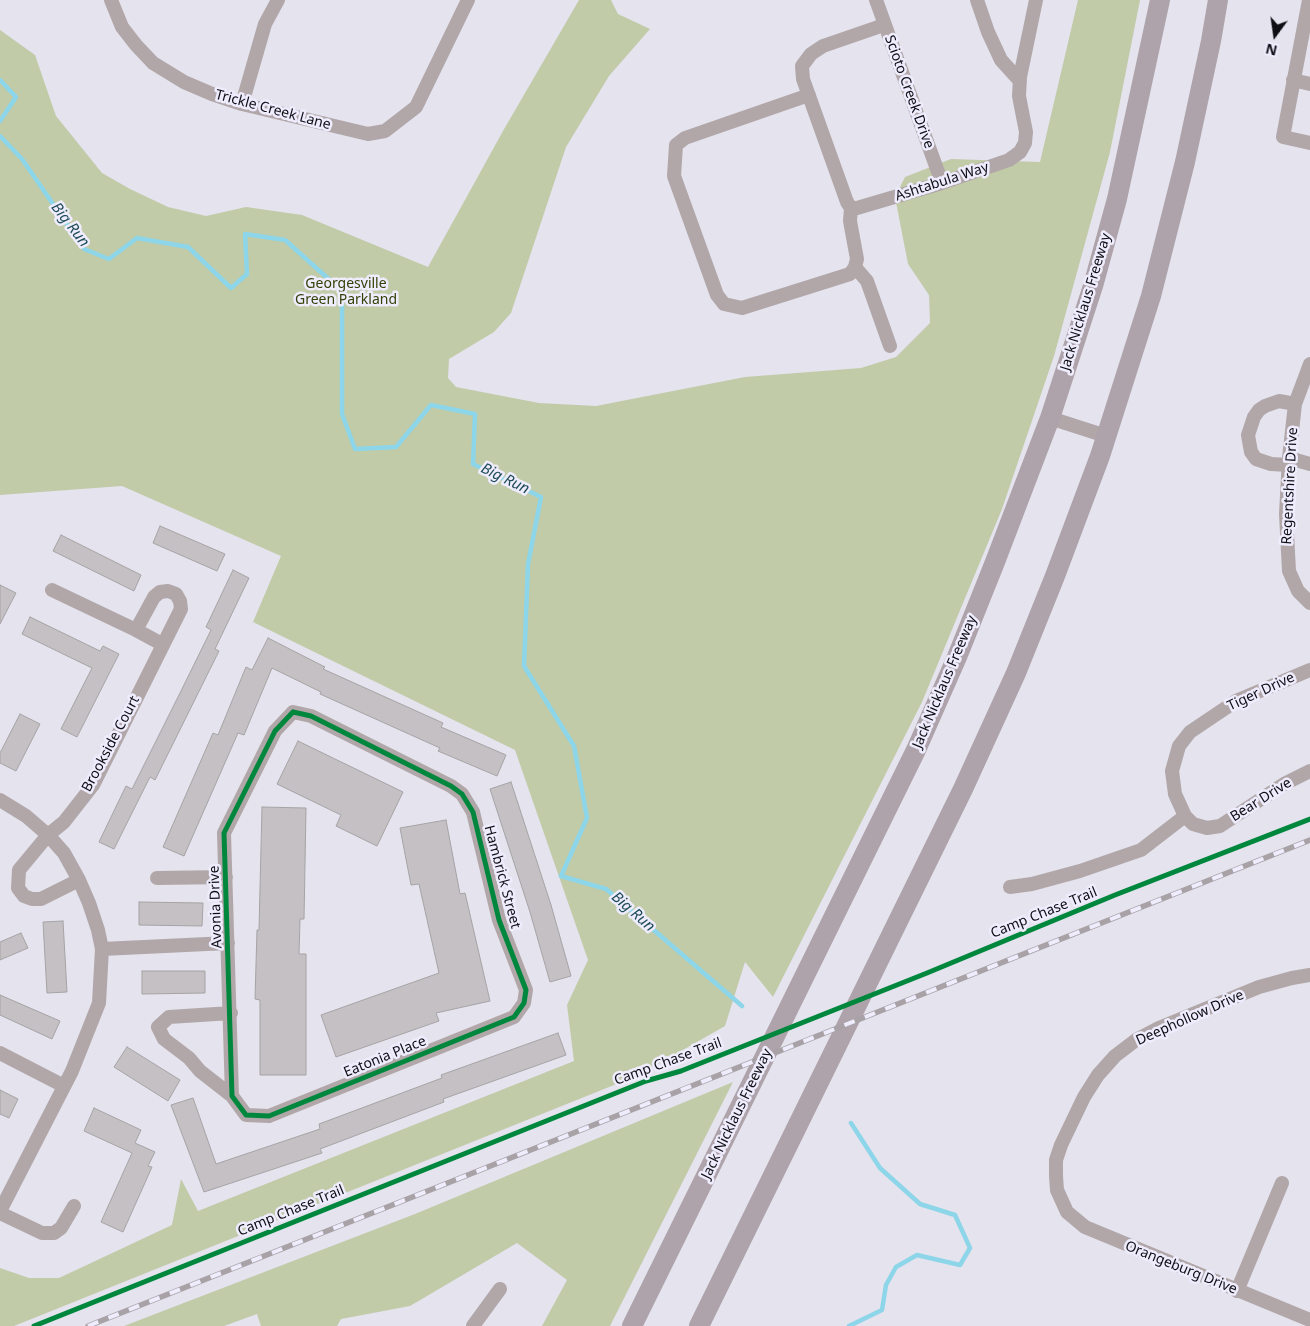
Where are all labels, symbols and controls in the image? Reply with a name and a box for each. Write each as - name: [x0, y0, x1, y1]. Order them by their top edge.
- north arrow: [1250, 10, 1300, 60]
- street label: Scioto Creek Drive: [881, 33, 937, 151]
- text: N: [1263, 39, 1279, 61]
- street label: Trickle Creek Lane: [213, 87, 333, 133]
- street label: Ashtabula Way: [893, 159, 991, 205]
- water label: Big Run: [47, 199, 93, 251]
- street label: Jack Nicklaus Freeway: [1057, 231, 1115, 373]
- park label: Georgesville Green Parkland: [295, 276, 397, 308]
- street label: Regentshire Drive: [1279, 427, 1301, 545]
- water label: Big Run: [478, 460, 532, 498]
- street label: Jack Nicklaus Freeway: [909, 613, 981, 751]
- street label: Tiger Drive: [1225, 669, 1297, 715]
- street label: Brookside Court: [79, 693, 143, 795]
- street label: Bear Drive: [1227, 775, 1295, 825]
- street label: Hambrick Street: [480, 824, 524, 930]
- street label: Avonia Drive: [206, 865, 226, 949]
- street label: Camp Chase Trail: [988, 884, 1100, 942]
- water label: Big Run: [608, 888, 658, 936]
- street label: Deephollow Drive: [1133, 987, 1247, 1049]
- street label: Eatonia Place: [341, 1033, 429, 1081]
- street label: Camp Chase Trail: [612, 1035, 724, 1089]
- street label: Jack Nicklaus Freeway: [698, 1046, 776, 1182]
- street label: Camp Chase Trail: [235, 1182, 347, 1240]
- street label: Orangeburg Drive: [1123, 1238, 1239, 1298]

